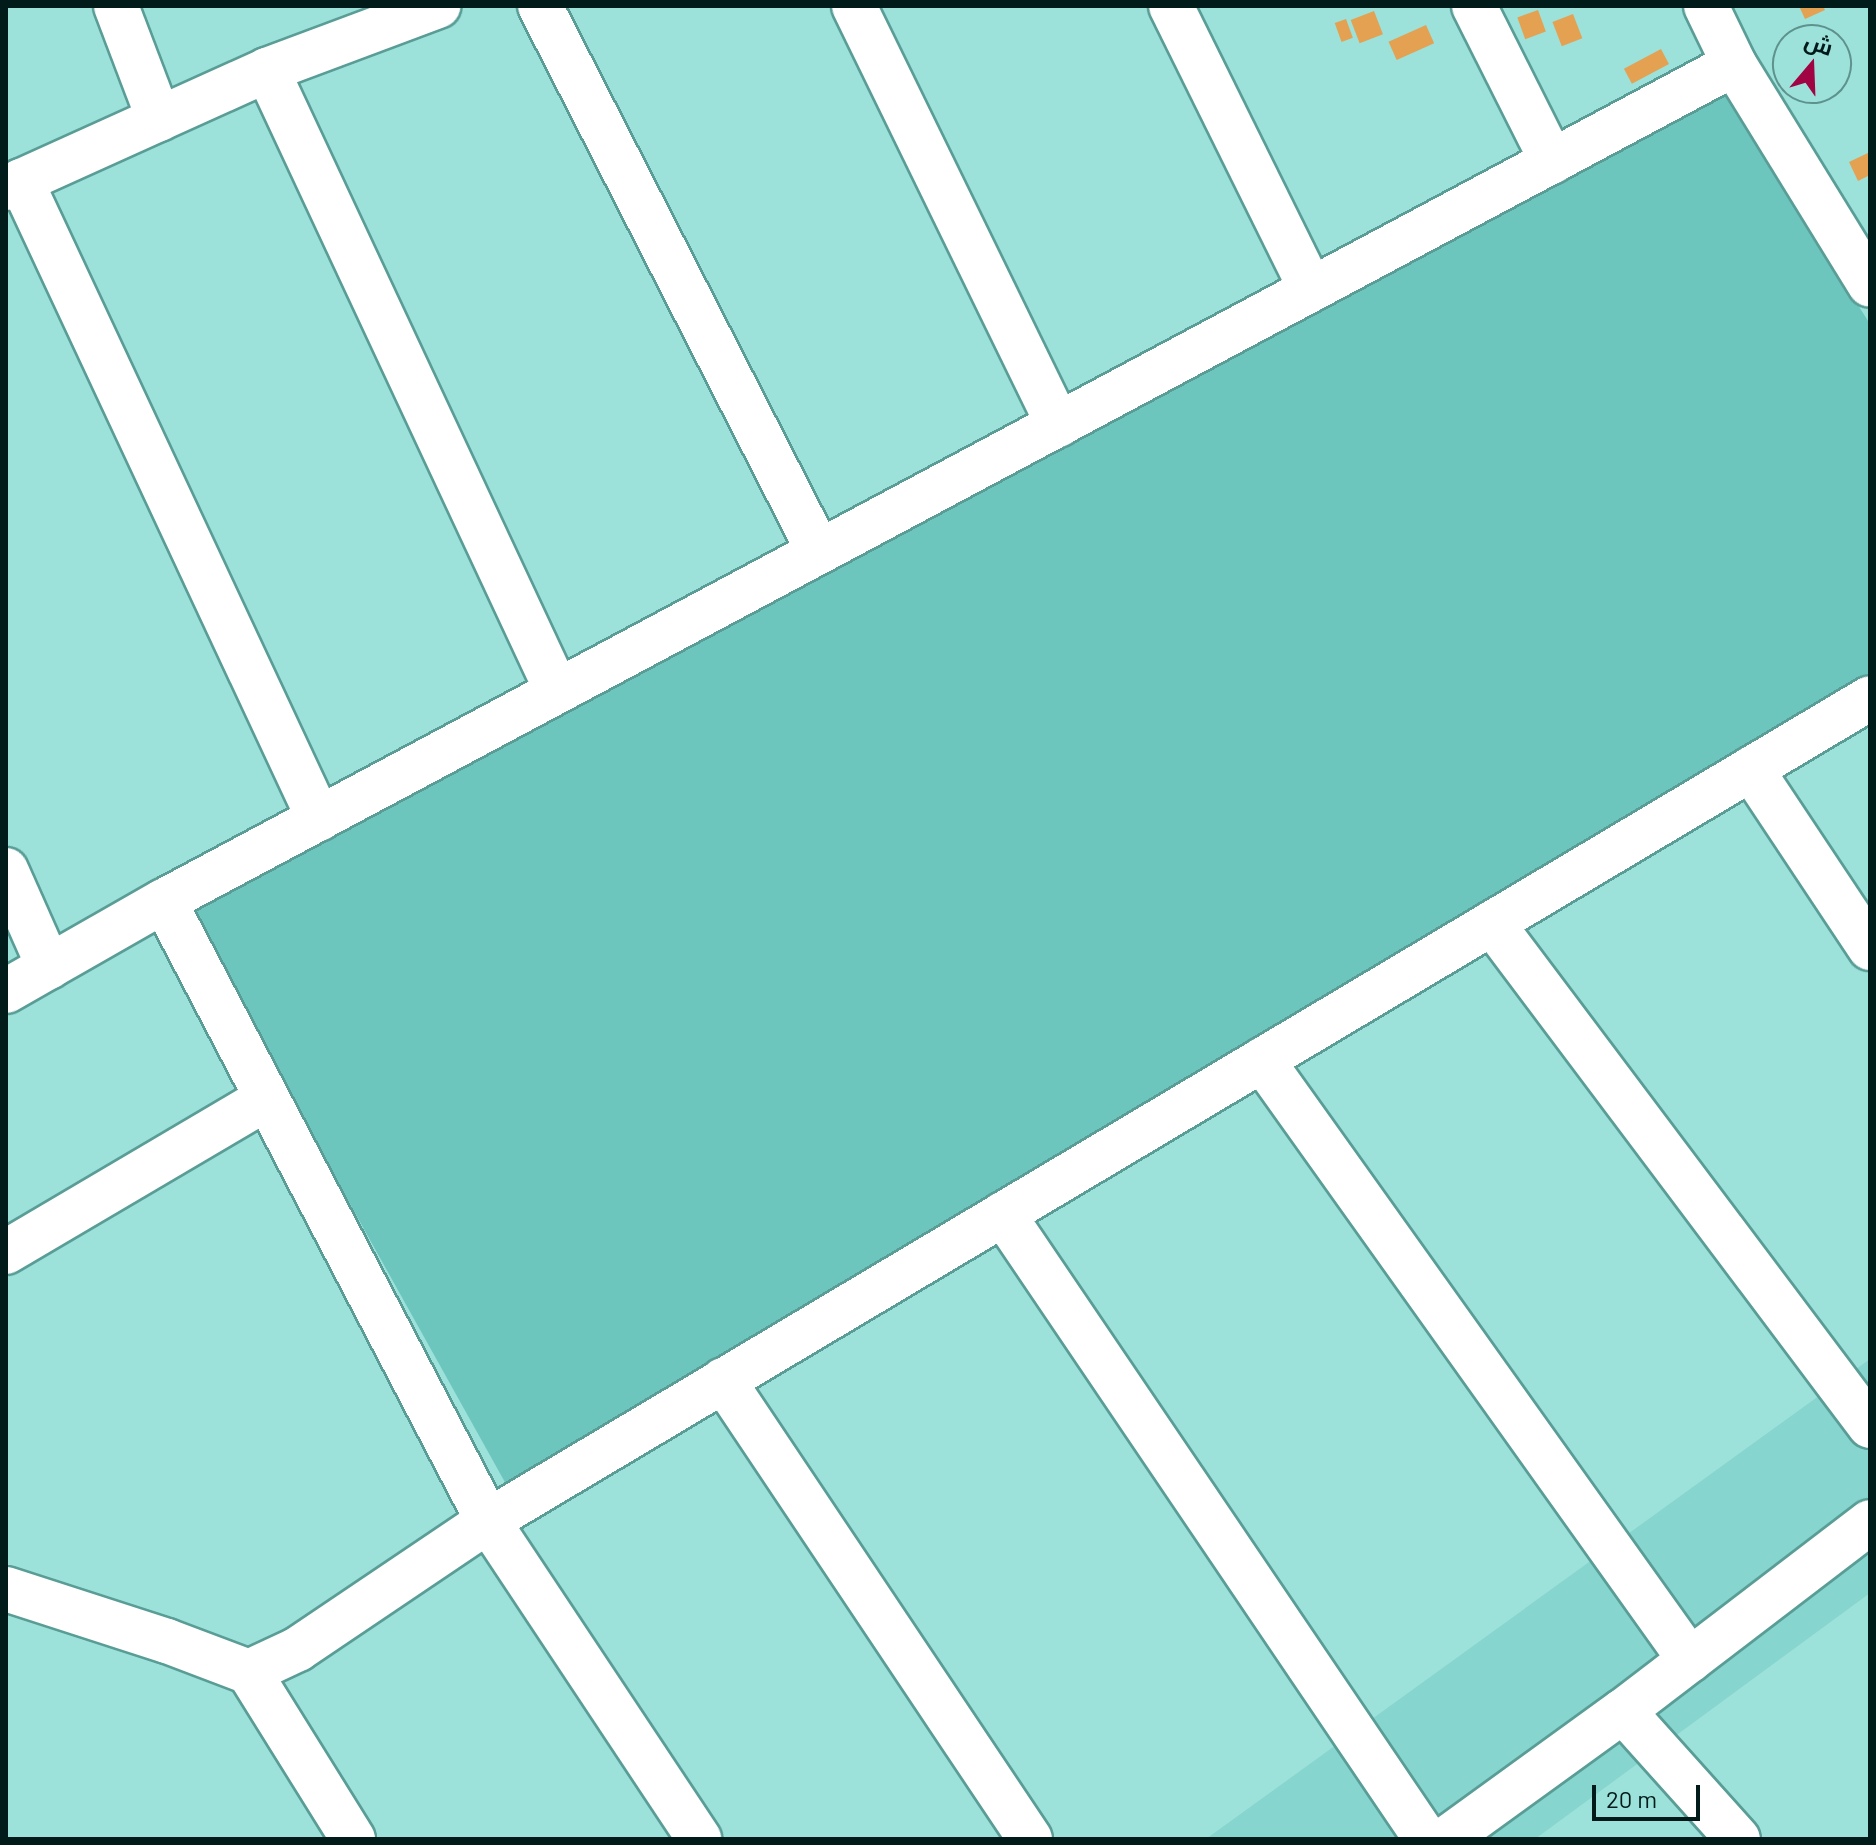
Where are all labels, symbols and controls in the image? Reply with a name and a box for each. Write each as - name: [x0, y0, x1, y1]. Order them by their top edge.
- north arrow: [1772, 24, 1852, 104]
- text: ش: [1802, 26, 1837, 60]
- scale bar: [1596, 1769, 1704, 1819]
- text: 20 m: [1606, 1784, 1657, 1813]

